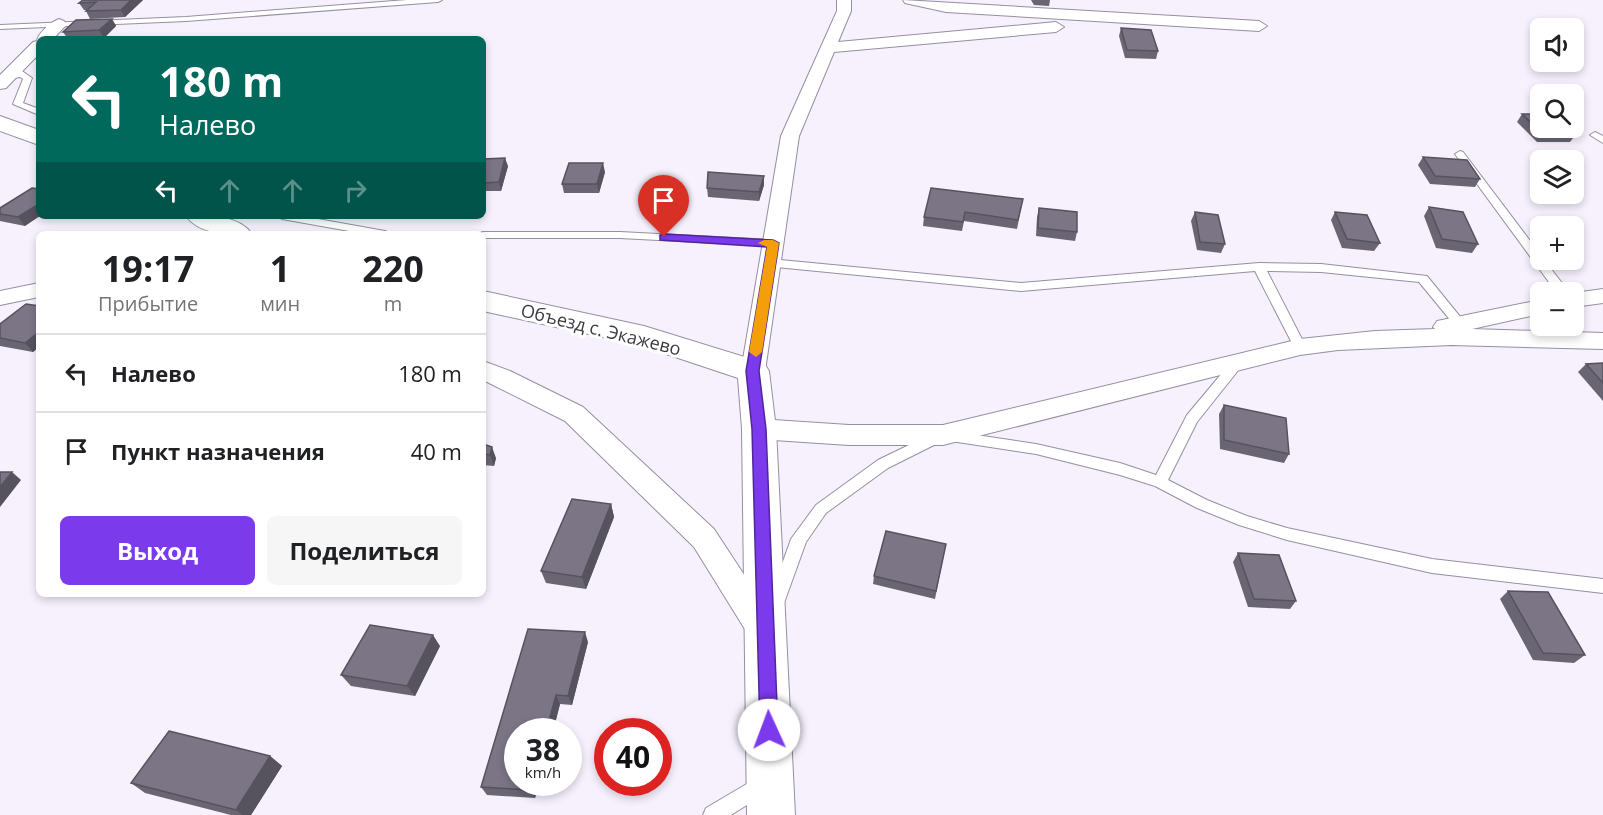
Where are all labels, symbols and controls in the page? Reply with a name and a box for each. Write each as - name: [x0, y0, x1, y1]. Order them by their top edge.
- map controls: [1530, 18, 1584, 336]
- button: sound: [1530, 18, 1584, 72]
- text: 180 m: [159, 52, 283, 109]
- icon: left: [60, 60, 138, 138]
- button: search: [1530, 84, 1584, 138]
- text: Налево: [159, 106, 256, 143]
- button: layers: [1530, 150, 1584, 204]
- icon: left: [150, 174, 183, 207]
- icon: ahead: [213, 174, 246, 207]
- icon: ahead: [276, 174, 309, 207]
- icon: right: [339, 174, 372, 207]
- pin: [638, 175, 689, 237]
- icon: arrive: [647, 184, 680, 217]
- button: +: [1530, 216, 1584, 270]
- text: 19:17: [102, 244, 194, 293]
- text: 1: [270, 244, 290, 293]
- text: 220: [362, 244, 424, 293]
- button: −: [1530, 282, 1584, 336]
- text: Прибытие: [98, 290, 198, 317]
- text: мин: [260, 290, 300, 317]
- text: m: [384, 290, 402, 317]
- street label: Объезд с. Экажево: [518, 298, 684, 360]
- icon: left: [60, 357, 93, 390]
- text: Налево: [111, 358, 196, 388]
- text: 180 m: [398, 358, 462, 388]
- icon: arrive: [60, 435, 93, 468]
- text: Пункт назначения: [111, 436, 325, 466]
- text: 40 m: [411, 436, 462, 466]
- button: Выход: [60, 516, 255, 585]
- button: Поделиться: [267, 516, 462, 585]
- position arrow: [737, 698, 801, 762]
- speed limit sign: 40: [594, 718, 672, 796]
- text: 38: [526, 729, 560, 770]
- text: km/h: [525, 762, 561, 782]

